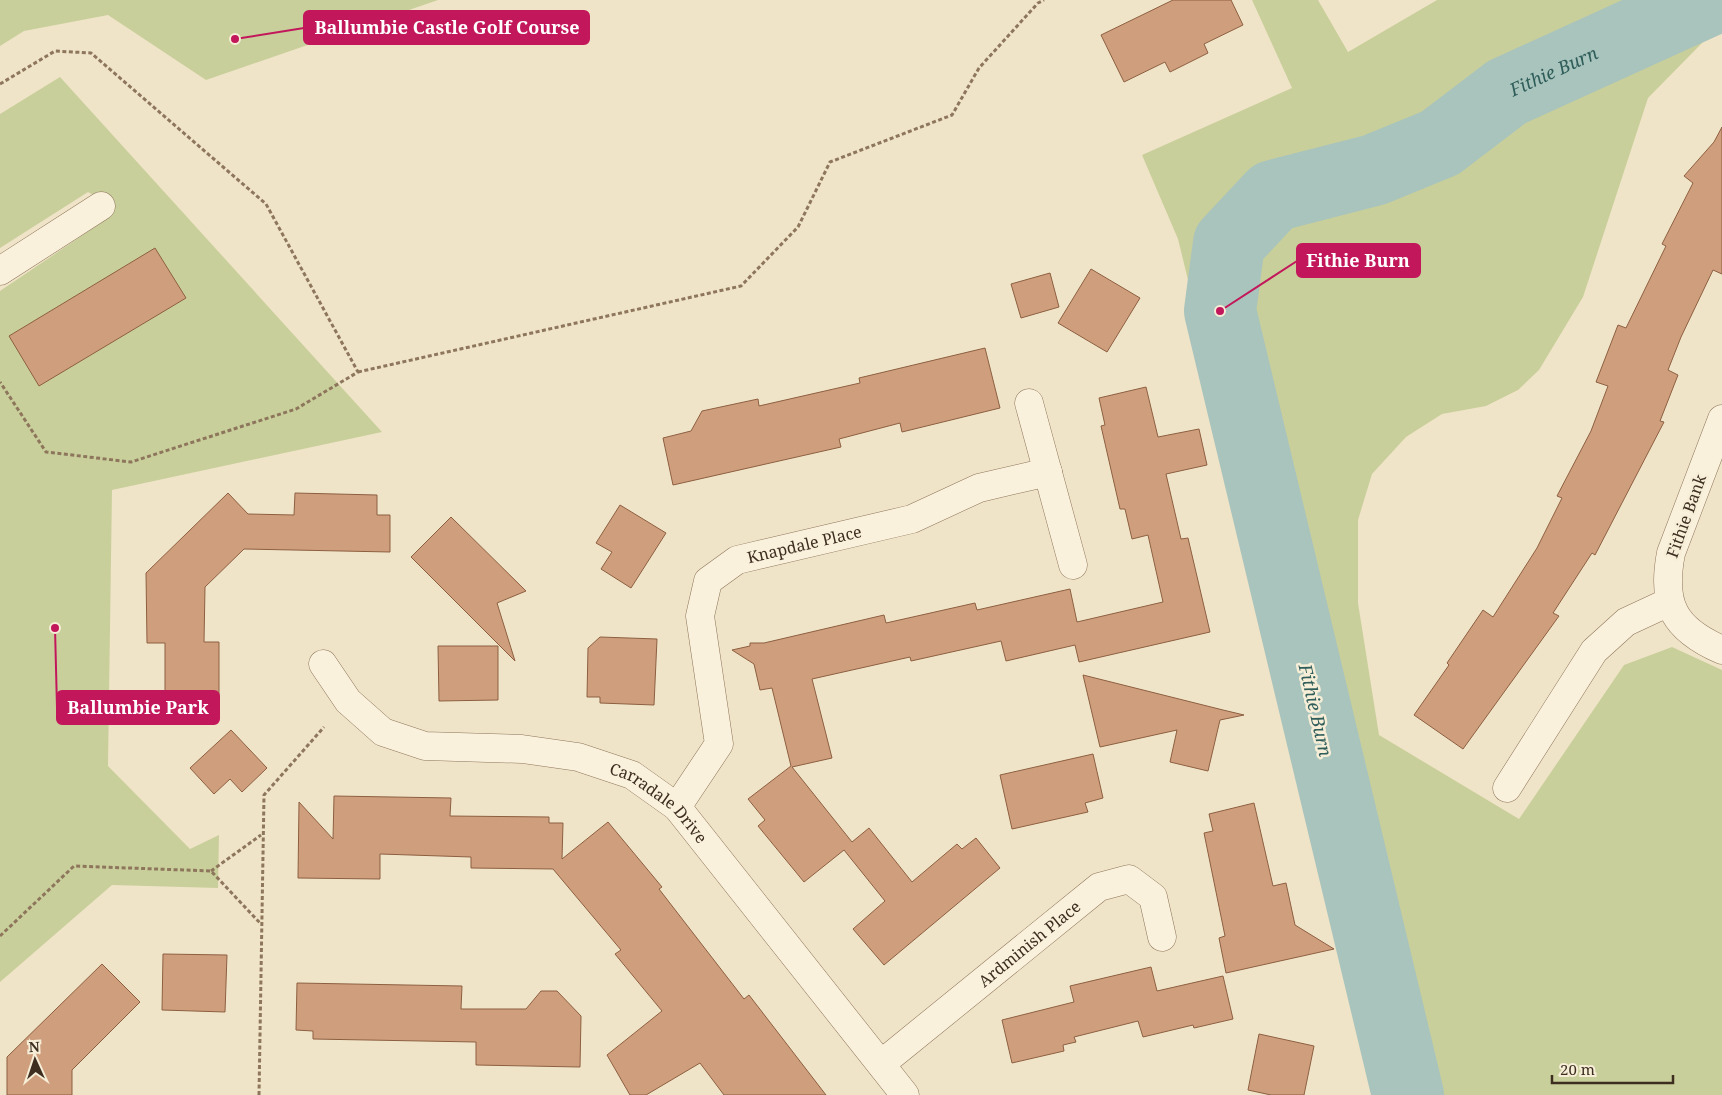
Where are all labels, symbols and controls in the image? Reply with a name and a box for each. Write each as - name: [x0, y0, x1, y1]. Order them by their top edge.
- callout: Ballumbie Castle Golf Course: [304, 11, 589, 44]
- text: Ballumbie Castle Golf Course: [314, 15, 580, 39]
- water label: Fithie Burn: [1505, 40, 1602, 102]
- callout: Fithie Burn: [1297, 244, 1420, 277]
- text: Fithie Burn: [1306, 248, 1410, 272]
- street label: Fithie Bank: [1661, 471, 1711, 561]
- street label: Knapdale Place: [745, 520, 864, 568]
- water label: Fithie Burn: [1293, 660, 1338, 759]
- callout: Ballumbie Park: [57, 691, 219, 724]
- text: Ballumbie Park: [67, 695, 209, 719]
- street label: Carradale Drive: [607, 757, 712, 848]
- street label: Ardminish Place: [973, 895, 1085, 992]
- north arrow: [10, 1035, 60, 1085]
- text: N: [28, 1037, 40, 1056]
- scale bar: [1552, 1052, 1673, 1084]
- text: 20 m: [1560, 1059, 1595, 1079]

